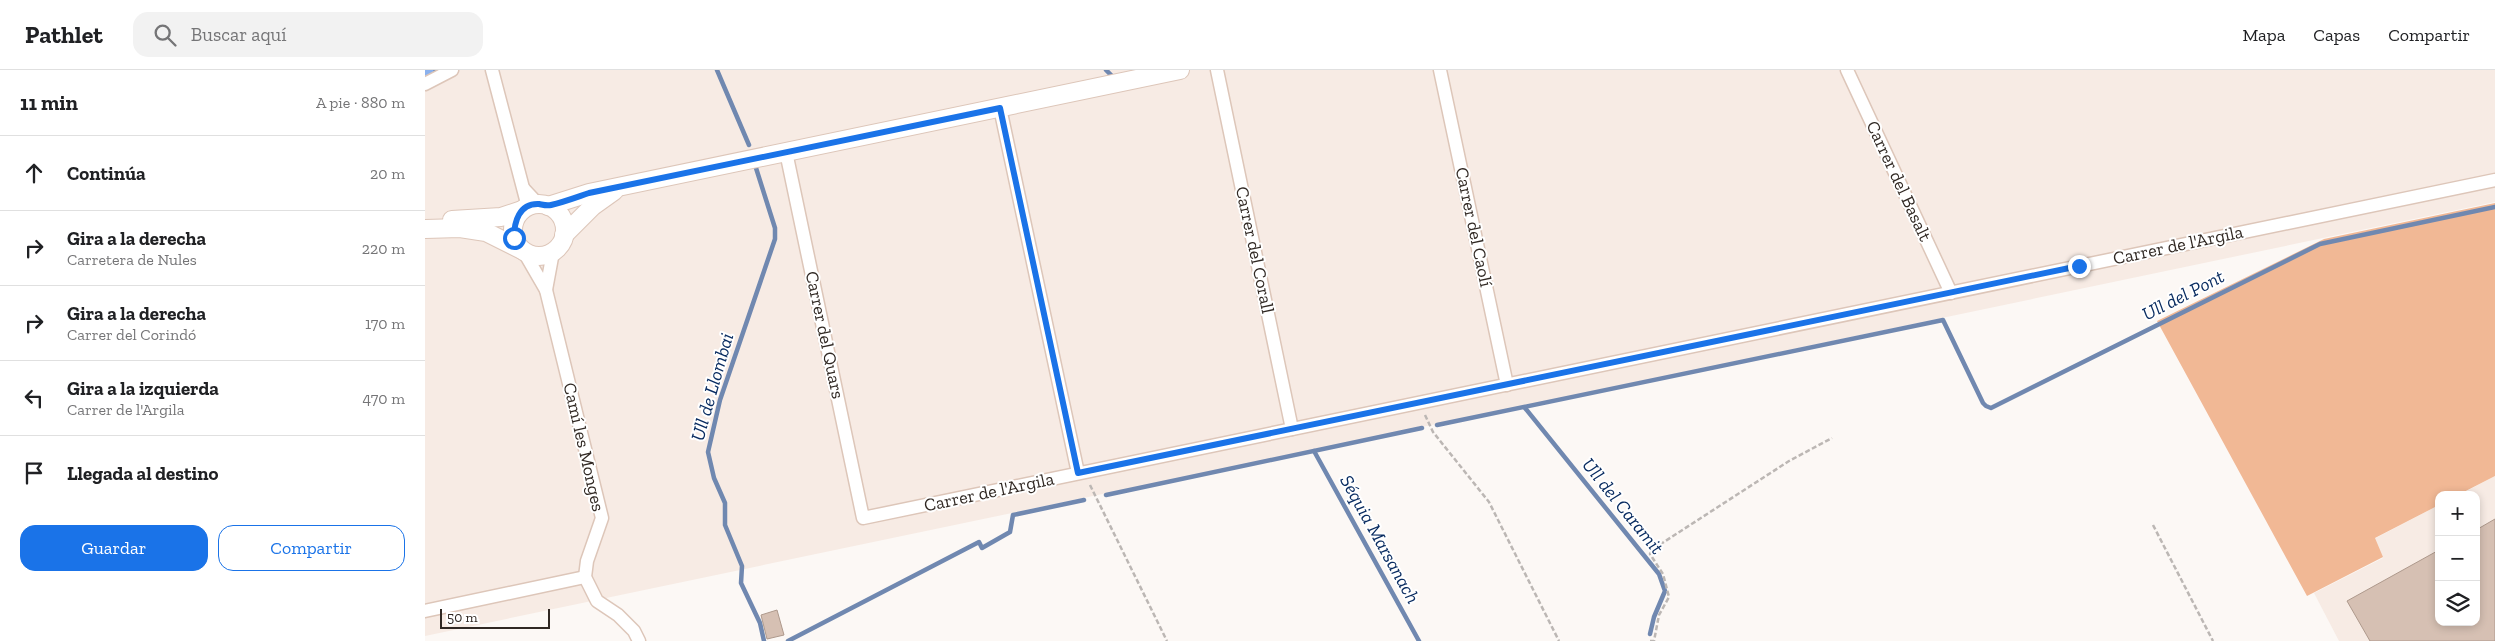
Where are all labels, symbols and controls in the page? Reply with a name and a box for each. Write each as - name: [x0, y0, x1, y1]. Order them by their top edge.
- search box: [133, 12, 483, 57]
- text: Pathlet: [25, 20, 103, 49]
- icon: search: [151, 21, 179, 49]
- text: Buscar aquí: [191, 23, 287, 46]
- text: Mapa: [2242, 24, 2285, 46]
- text: Capas: [2313, 24, 2360, 46]
- text: Compartir: [2388, 24, 2470, 46]
- text: 11 min: [20, 90, 78, 115]
- text: A pie · 880 m: [316, 93, 405, 112]
- street label: Carrer del Basalt: [1862, 117, 1937, 245]
- icon: ahead: [20, 159, 48, 187]
- text: Continúa: [67, 162, 146, 185]
- text: 20 m: [370, 164, 405, 183]
- street label: Carrer del Caolí: [1451, 165, 1497, 289]
- street label: Carrer del Corall: [1231, 185, 1279, 316]
- street label: Carrer de l'Argila: [2111, 220, 2245, 270]
- text: Gira a la derecha: [67, 227, 206, 250]
- route start: [503, 227, 526, 250]
- icon: right: [20, 234, 48, 262]
- text: 220 m: [362, 239, 405, 258]
- text: Carretera de Nules: [67, 250, 197, 269]
- route end: [2068, 255, 2091, 278]
- water label: Ull del Pont: [2138, 264, 2228, 325]
- street label: Carrer del Quars: [801, 269, 849, 401]
- text: Gira a la derecha: [67, 302, 206, 325]
- icon: right: [20, 309, 48, 337]
- text: 170 m: [365, 314, 405, 333]
- text: Carrer del Corindó: [67, 325, 196, 344]
- water label: Ull de Llombai: [686, 330, 738, 444]
- text: Gira a la izquierda: [67, 377, 219, 400]
- street label: Camí les Monges: [559, 380, 610, 514]
- icon: left: [20, 384, 48, 412]
- text: 470 m: [362, 389, 405, 408]
- text: Carrer de l'Argila: [67, 400, 185, 419]
- water label: Ull del Caramit: [1577, 453, 1669, 559]
- icon: arrive: [20, 459, 48, 487]
- text: Llegada al destino: [67, 462, 218, 485]
- street label: Carrer de l'Argila: [922, 467, 1056, 517]
- water label: Séquia Marsanach: [1335, 471, 1425, 607]
- map controls: [2435, 491, 2480, 626]
- button: +: [2435, 491, 2480, 536]
- button: Guardar: [20, 525, 208, 571]
- button: Compartir: [218, 525, 405, 571]
- button: −: [2435, 536, 2480, 581]
- button: layers: [2435, 581, 2480, 626]
- scale bar: [440, 606, 550, 629]
- text: 50 m: [447, 609, 478, 626]

